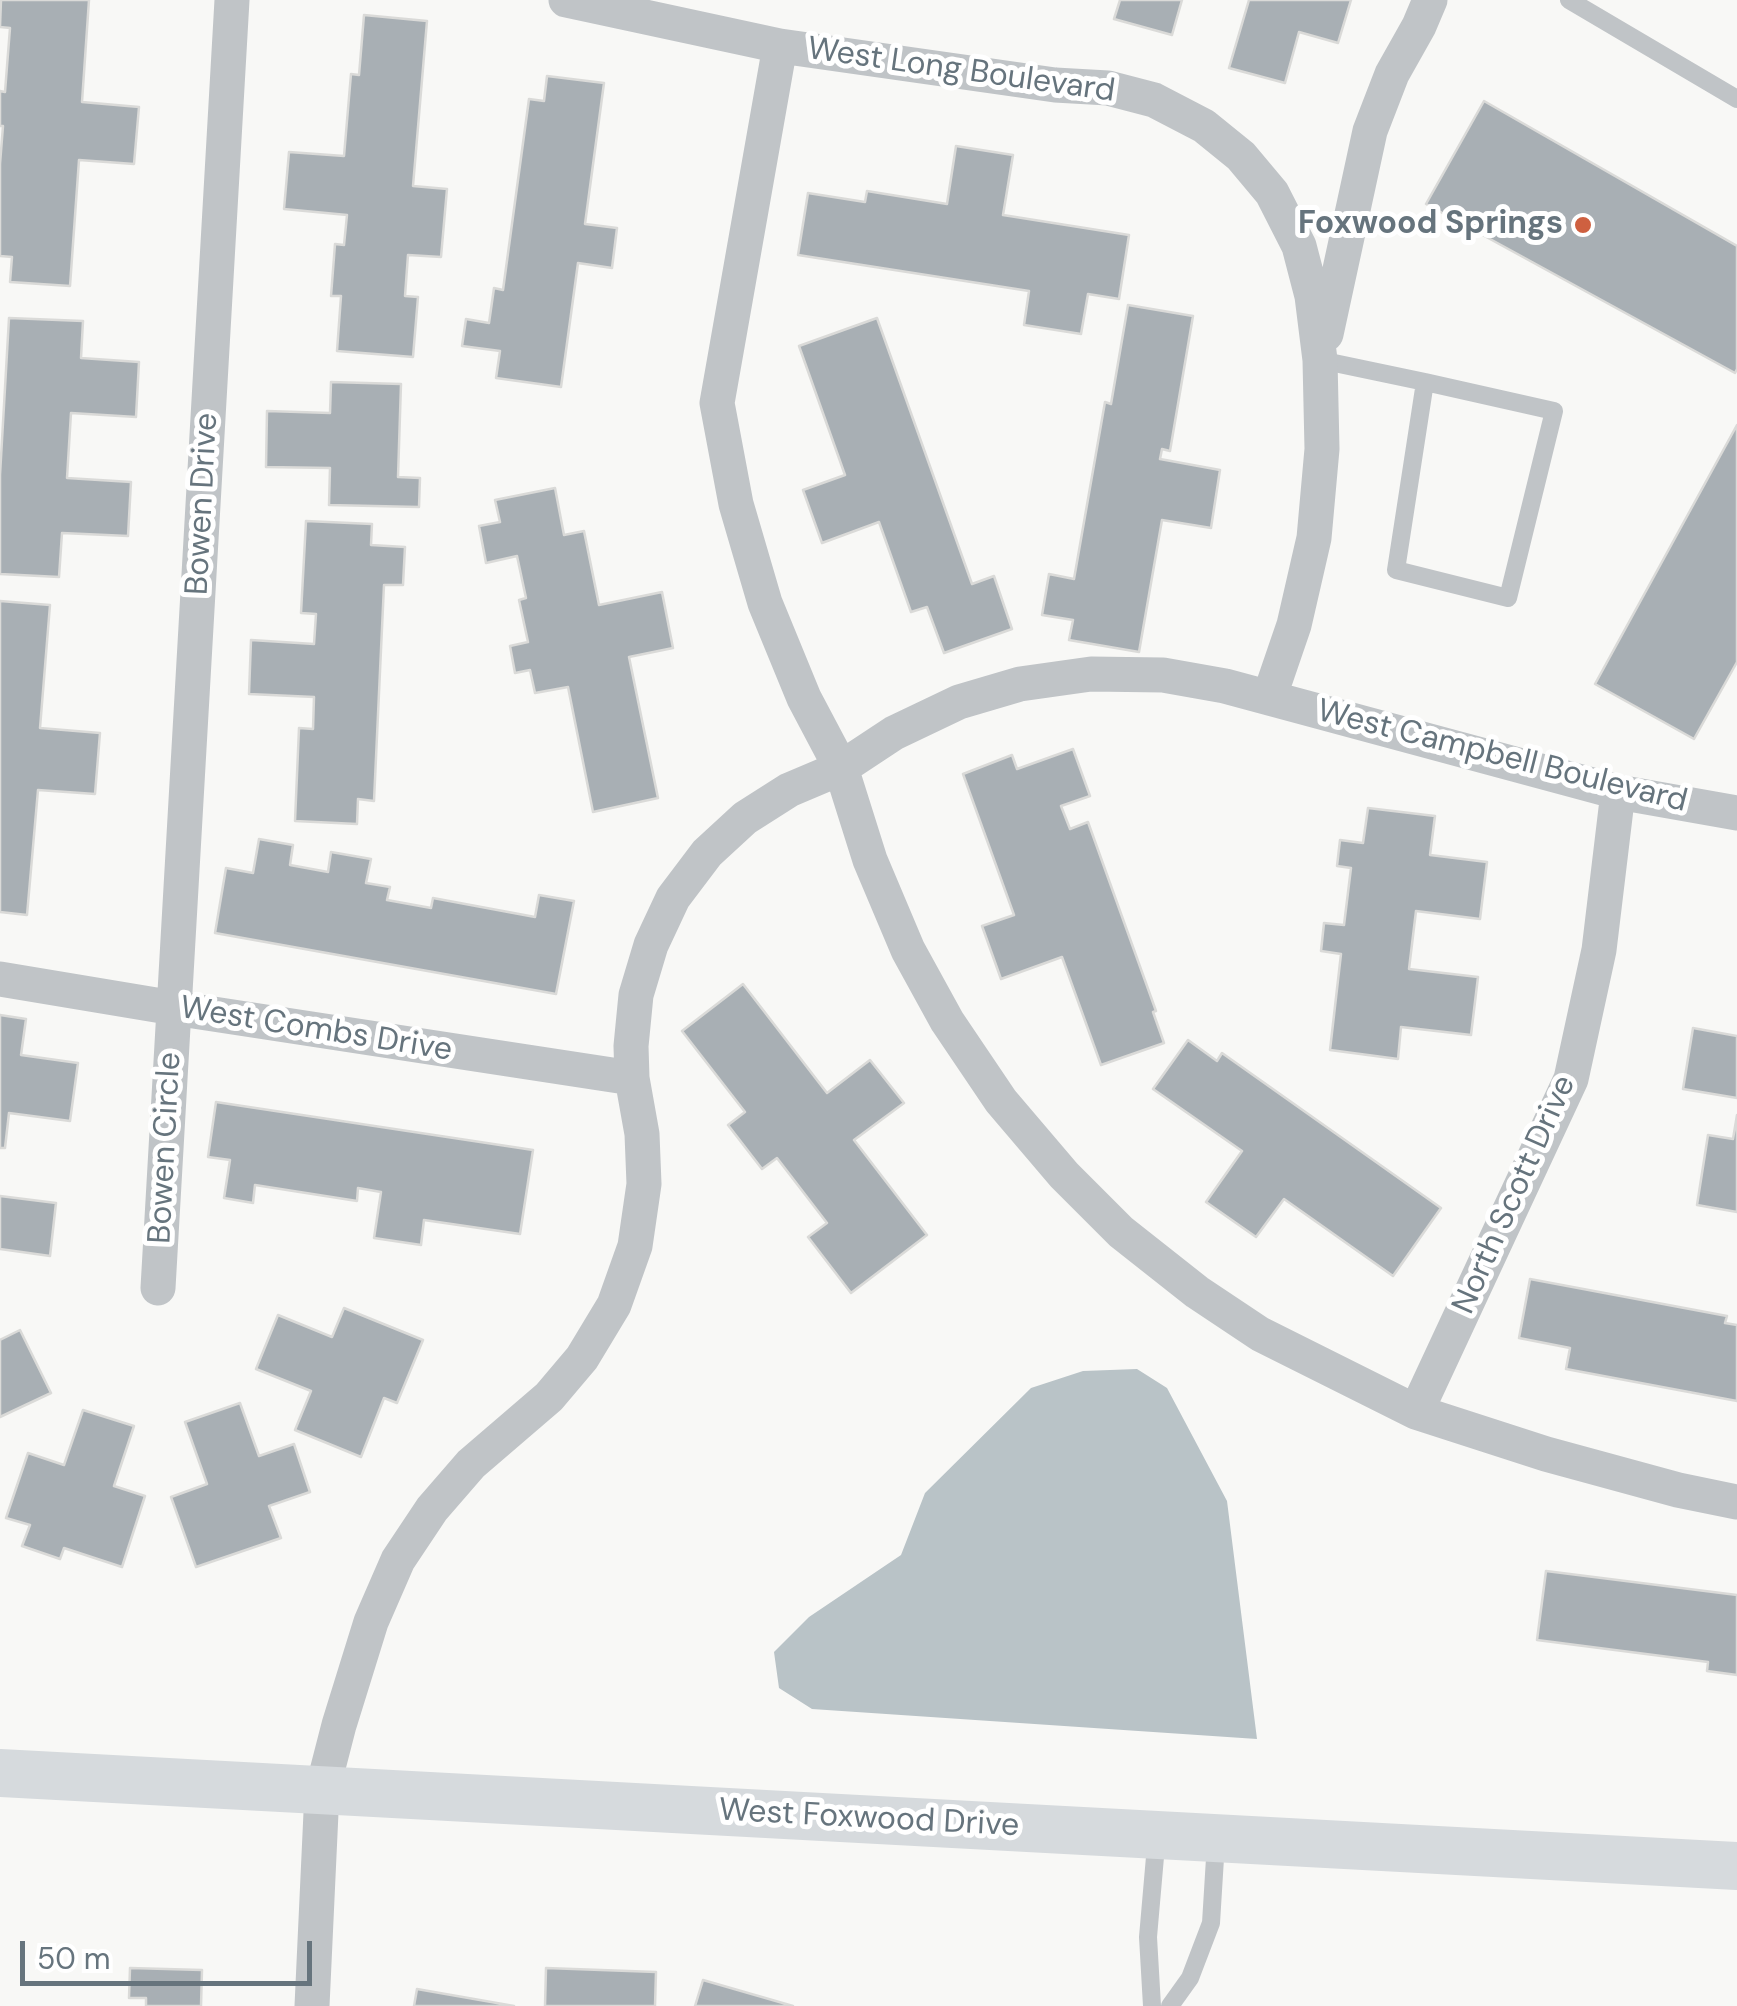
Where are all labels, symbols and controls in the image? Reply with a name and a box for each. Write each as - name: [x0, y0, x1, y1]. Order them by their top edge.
- street label: West Long Boulevard: [805, 30, 1117, 112]
- place label: Foxwood Springs: [1298, 206, 1563, 244]
- marker: Foxwood Springs: [1572, 214, 1594, 236]
- street label: Bowen Drive: [179, 412, 227, 596]
- street label: West Campbell Boulevard: [1313, 692, 1691, 822]
- street label: West Combs Drive: [177, 990, 455, 1070]
- street label: Bowen Circle: [142, 1051, 190, 1245]
- street label: North Scott Drive: [1445, 1070, 1585, 1320]
- street label: West Foxwood Drive: [718, 1792, 1020, 1846]
- scale bar: [25, 1921, 318, 1983]
- text: 50 m: [37, 1939, 111, 1978]

